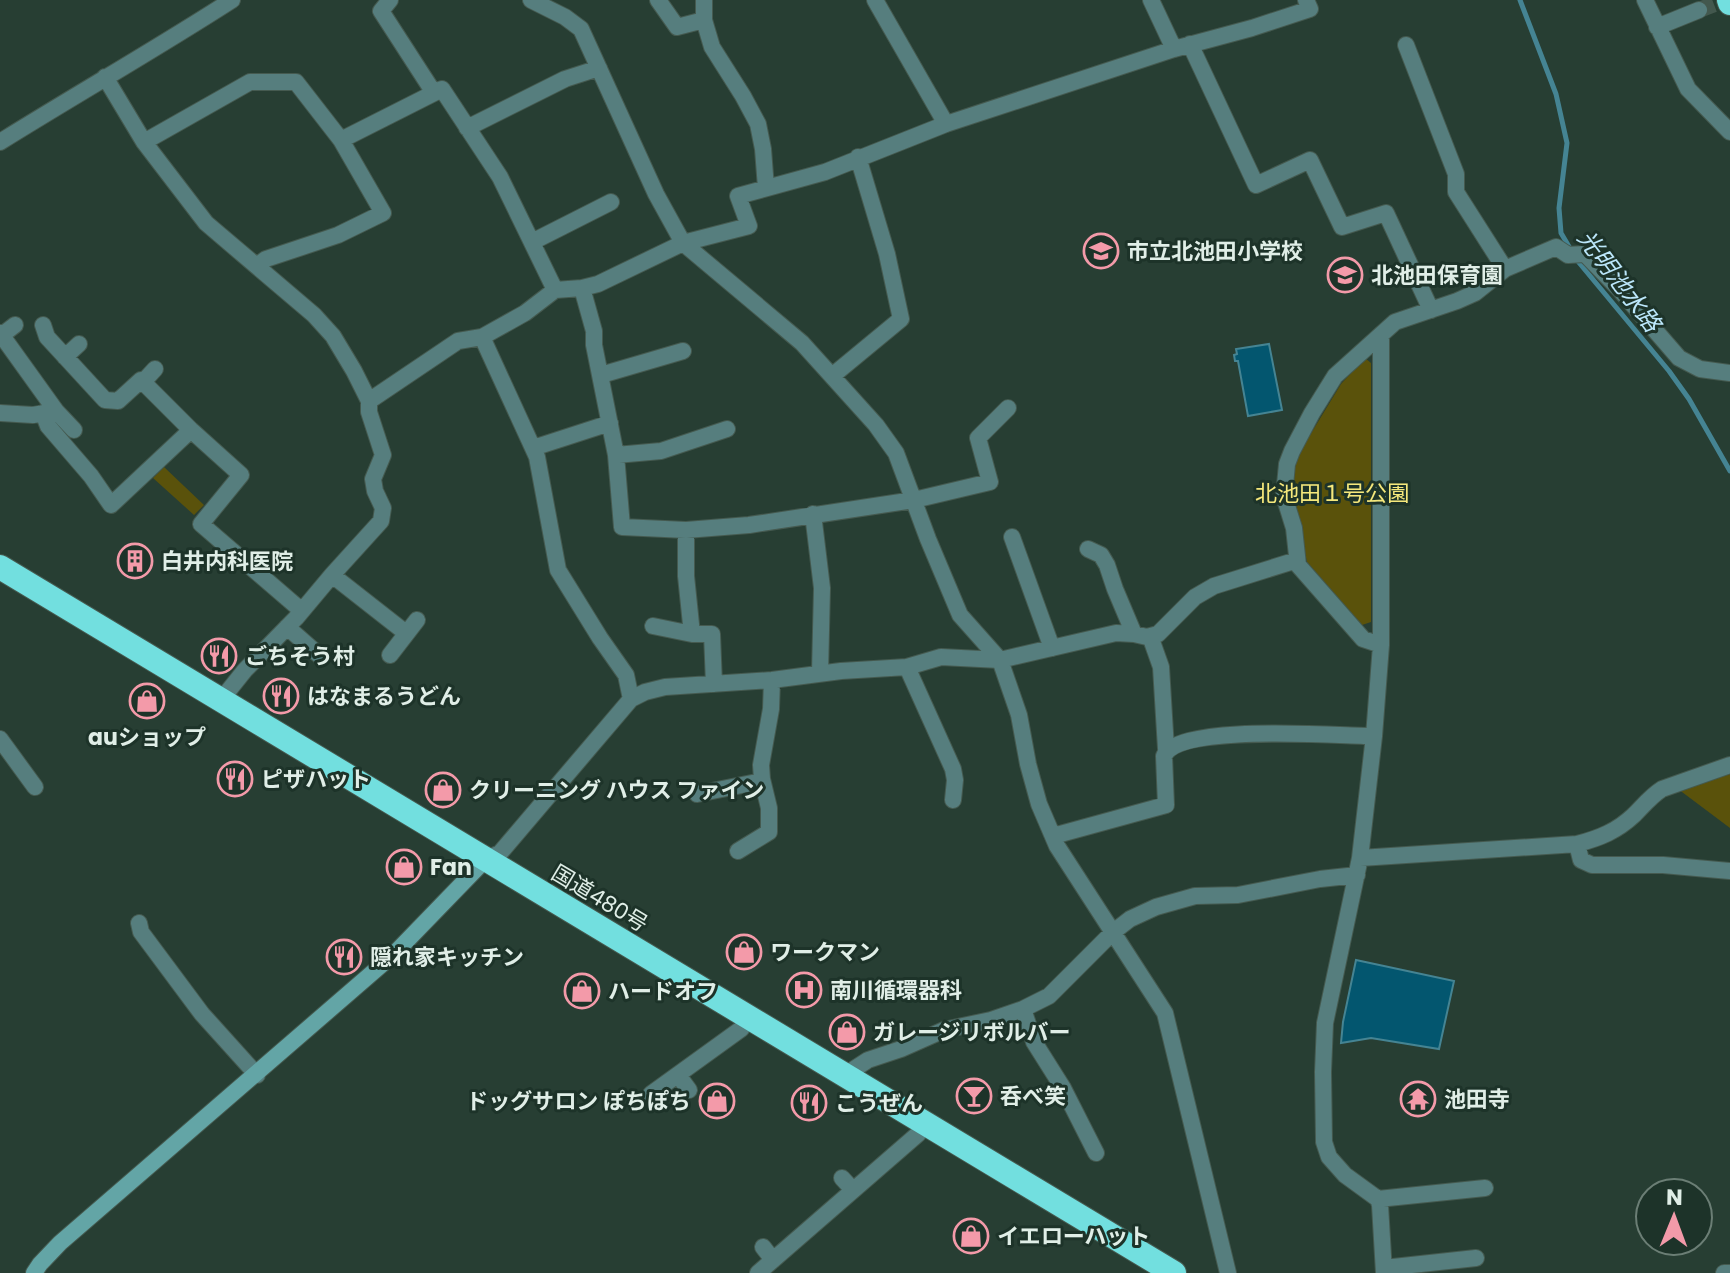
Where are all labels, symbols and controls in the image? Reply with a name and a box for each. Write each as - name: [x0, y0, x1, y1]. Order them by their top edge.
- water label: 光明池水路: [1570, 223, 1670, 340]
- school or university icon: 市立北池田小学校: [1082, 232, 1120, 270]
- place label: 市立北池田小学校: [1127, 236, 1303, 267]
- school or university icon: 北池田保育園: [1326, 256, 1364, 294]
- place label: 北池田保育園: [1371, 260, 1503, 291]
- park label: 北池田１号公園: [1255, 478, 1409, 509]
- building icon: 白井内科医院: [116, 542, 154, 580]
- place label: 白井内科医院: [161, 546, 293, 577]
- restaurant icon: ごちそう村: [200, 637, 238, 675]
- place label: ごちそう村: [245, 641, 355, 672]
- restaurant icon: はなまるうどん: [262, 677, 300, 715]
- place label: はなまるうどん: [307, 681, 461, 712]
- shop icon: auショップ: [128, 682, 166, 720]
- place label: auショップ: [88, 722, 206, 753]
- restaurant icon: ピザハット: [216, 760, 254, 798]
- place label: ピザハット: [261, 764, 371, 795]
- shop icon: クリーニング ハウス ファイン: [424, 771, 462, 809]
- place label: クリーニング ハウス ファイン: [469, 775, 764, 806]
- shop icon: Fan: [385, 848, 423, 886]
- place label: Fan: [430, 852, 472, 883]
- street label: 国道480号: [546, 857, 654, 939]
- shop icon: ワークマン: [725, 933, 763, 971]
- place label: ワークマン: [770, 937, 880, 968]
- restaurant icon: 隠れ家キッチン: [325, 938, 363, 976]
- place label: 隠れ家キッチン: [370, 942, 524, 973]
- hospital icon: 南川循環器科: [785, 971, 823, 1009]
- shop icon: ハードオフ: [563, 972, 601, 1010]
- place label: 南川循環器科: [830, 975, 962, 1006]
- place label: ハードオフ: [608, 976, 718, 1007]
- shop icon: ガレージリボルバー: [828, 1013, 866, 1051]
- place label: ガレージリボルバー: [873, 1017, 1071, 1048]
- bar icon: 呑べ笑: [955, 1077, 993, 1115]
- temple icon: 池田寺: [1399, 1080, 1437, 1118]
- place label: 呑べ笑: [1000, 1081, 1066, 1112]
- shop icon: ドッグサロン ぽちぽち: [698, 1082, 736, 1120]
- restaurant icon: こうぜん: [790, 1084, 828, 1122]
- place label: 池田寺: [1444, 1084, 1510, 1115]
- place label: ドッグサロン ぽちぽち: [466, 1086, 691, 1117]
- place label: こうぜん: [835, 1088, 923, 1119]
- north arrow: [1634, 1177, 1714, 1257]
- text: N: [1666, 1182, 1683, 1213]
- shop icon: イエローハット: [952, 1217, 990, 1255]
- place label: イエローハット: [997, 1221, 1150, 1252]

